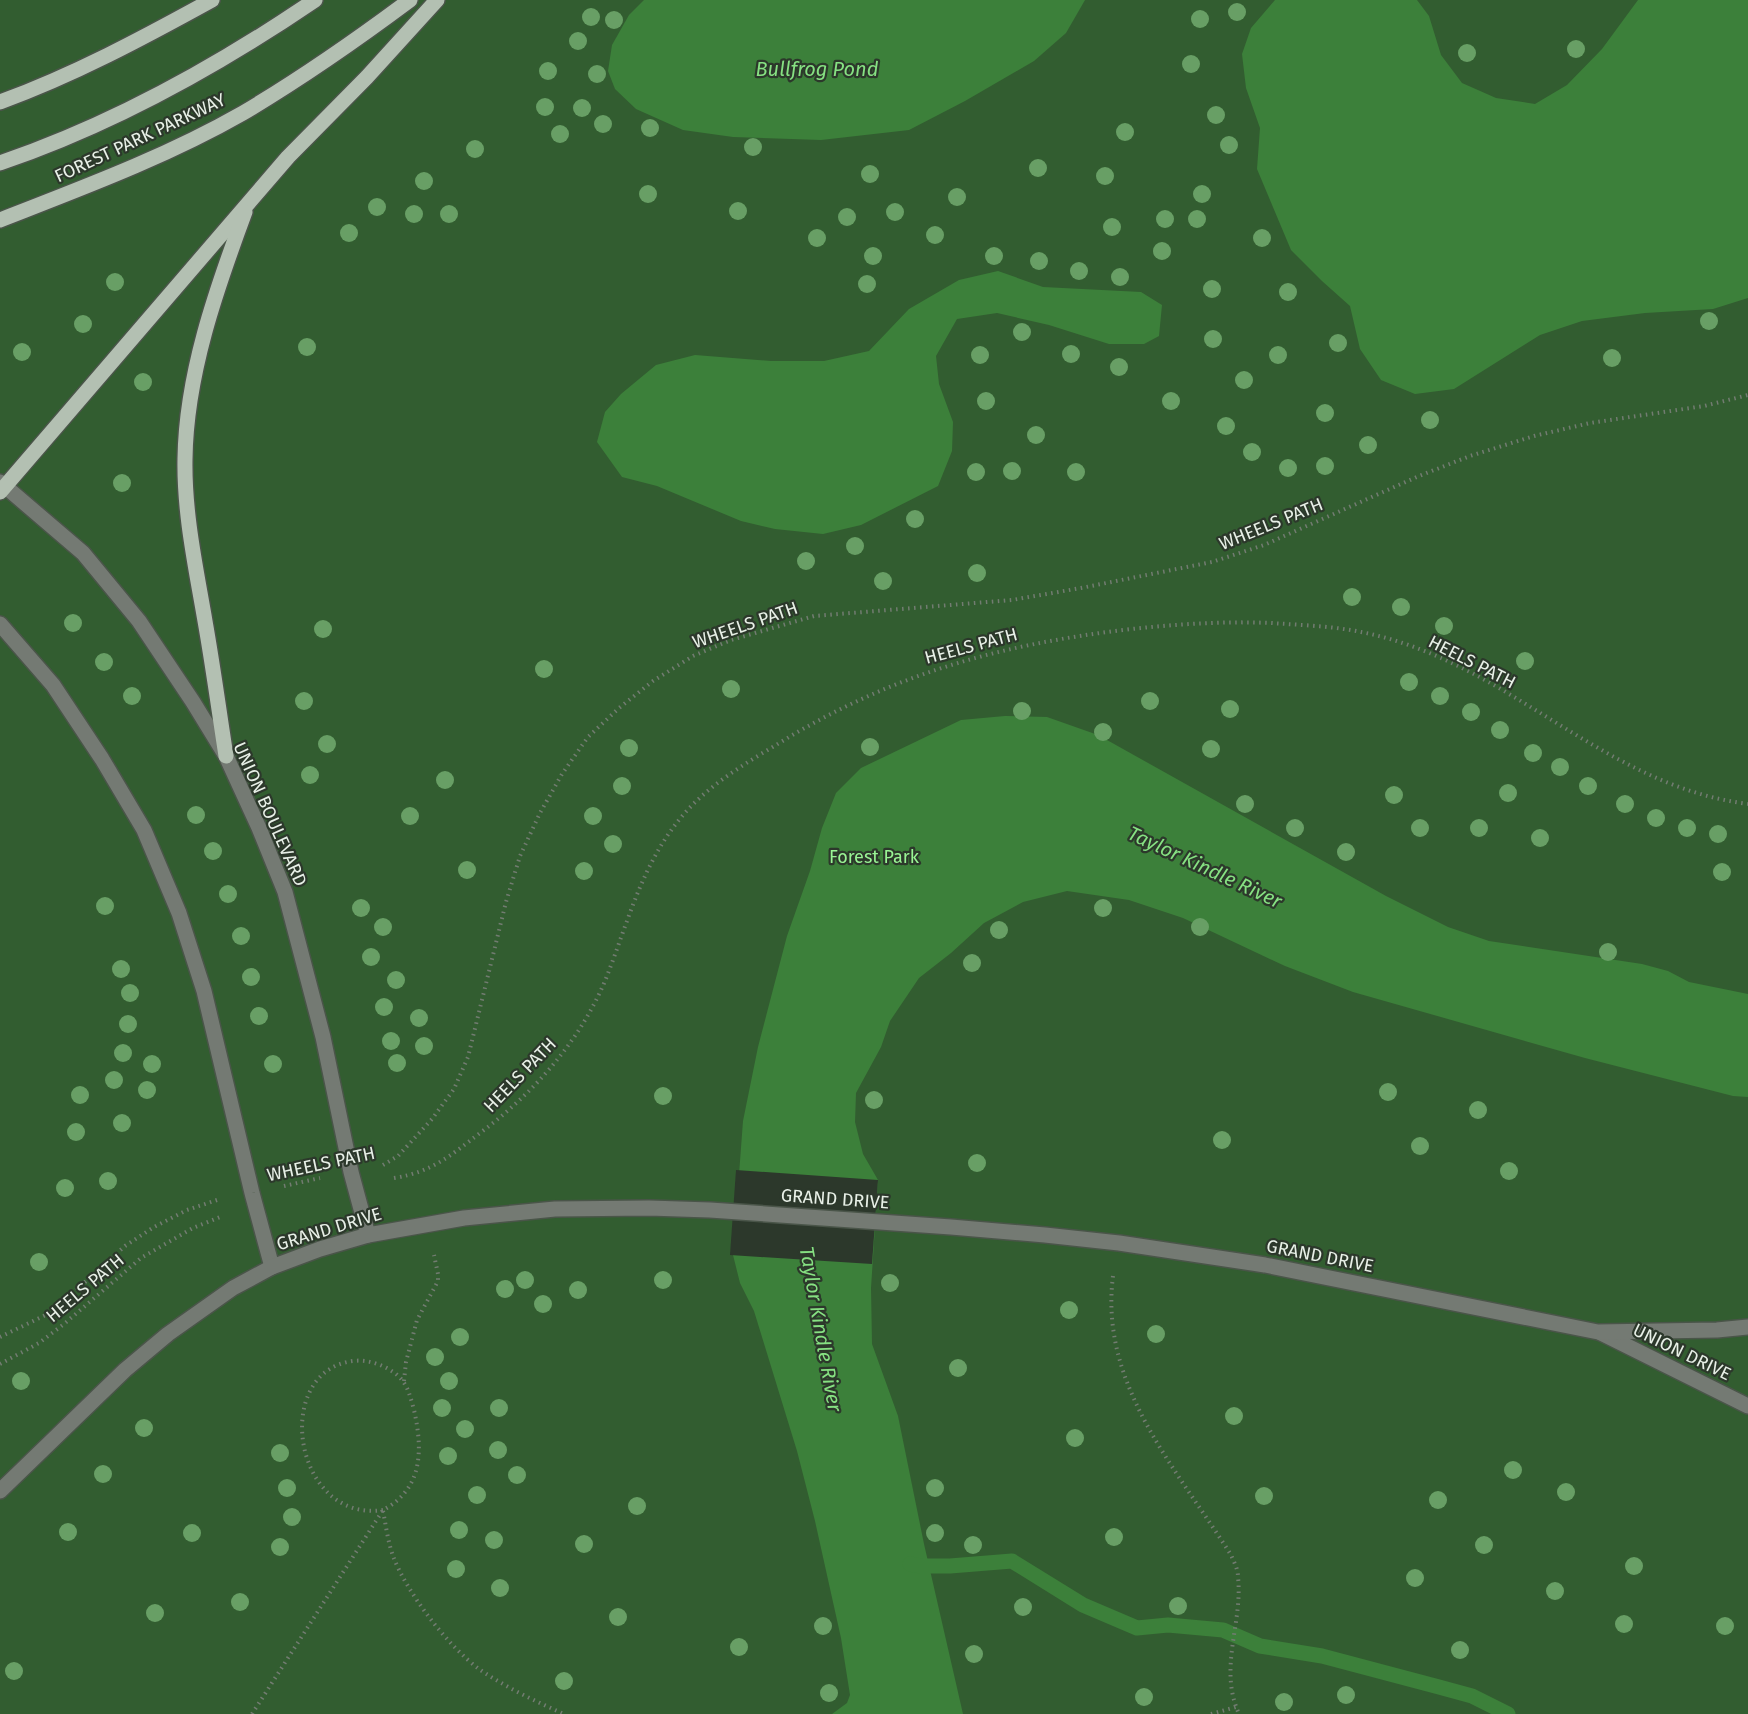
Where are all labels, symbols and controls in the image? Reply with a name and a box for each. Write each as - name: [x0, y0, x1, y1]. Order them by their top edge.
- water label: Bullfrog Pond: [756, 57, 879, 81]
- street label: FOREST PARK PARKWAY: [51, 89, 229, 187]
- street label: WHEELS PATH: [1216, 493, 1326, 555]
- street label: WHEELS PATH: [689, 597, 801, 653]
- street label: HEELS PATH: [922, 623, 1020, 669]
- street label: HEELS PATH: [1425, 631, 1519, 693]
- street label: UNION BOULEVARD: [228, 738, 312, 890]
- water label: Taylor Kindle River: [1124, 821, 1287, 914]
- park label: Forest Park: [829, 846, 920, 868]
- street label: HEELS PATH: [479, 1033, 561, 1117]
- street label: WHEELS PATH: [265, 1142, 377, 1186]
- street label: GRAND DRIVE: [780, 1184, 890, 1214]
- street label: GRAND DRIVE: [274, 1203, 384, 1255]
- street label: GRAND DRIVE: [1265, 1235, 1375, 1277]
- water label: Taylor Kindle River: [795, 1245, 848, 1415]
- street label: HEELS PATH: [41, 1249, 129, 1327]
- street label: UNION DRIVE: [1629, 1319, 1735, 1385]

